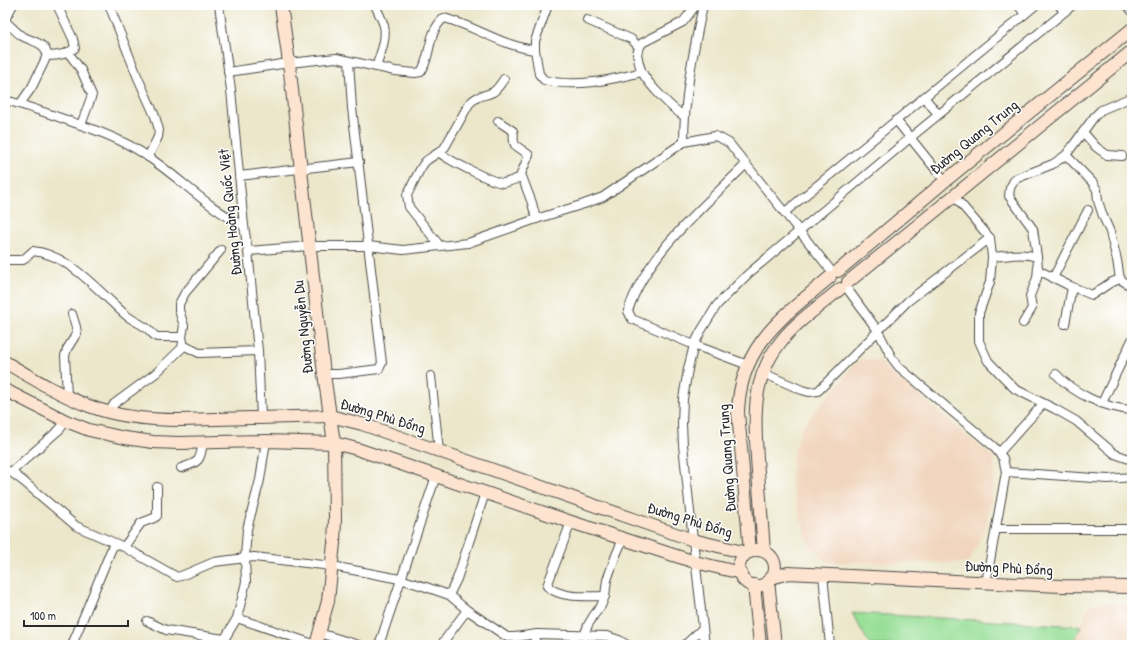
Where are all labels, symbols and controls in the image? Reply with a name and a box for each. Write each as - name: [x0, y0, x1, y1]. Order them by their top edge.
- street label: Đường Quang Trung: [925, 94, 1023, 179]
- street label: Đường Hoàng Quốc Việt: [212, 147, 247, 276]
- street label: Đường Nguyễn Du: [287, 279, 318, 375]
- street label: Đường Phù Đổng: [338, 393, 429, 439]
- street label: Đường Quang Trung: [712, 403, 741, 513]
- street label: Đường Phù Đổng: [645, 497, 736, 543]
- street label: Đường Phù Đổng: [965, 555, 1054, 580]
- scale bar: [24, 602, 128, 628]
- text: 100 m: [30, 607, 56, 624]

